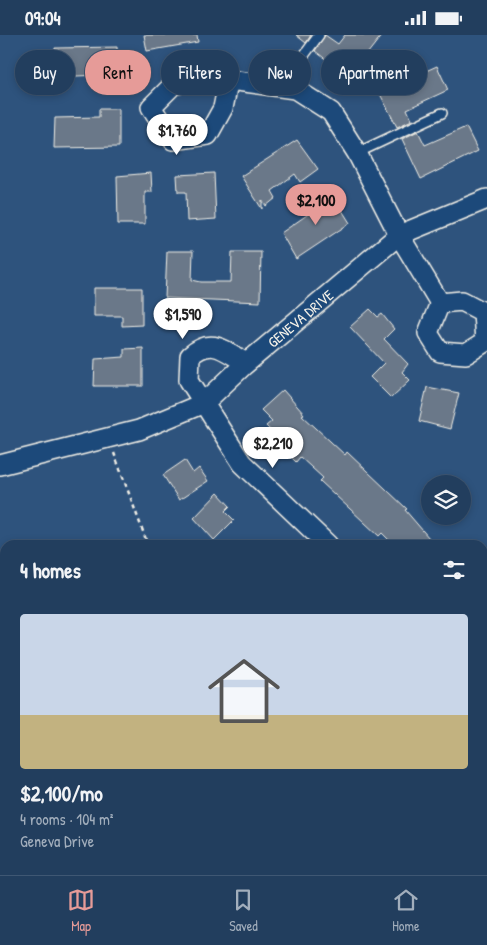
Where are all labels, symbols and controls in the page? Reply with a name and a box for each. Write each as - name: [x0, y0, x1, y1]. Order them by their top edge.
- text: 09:04: [25, 5, 61, 31]
- chip: Buy: [15, 50, 75, 95]
- chip: Rent: [85, 50, 151, 95]
- chip: Filters: [161, 50, 239, 95]
- chip: New: [249, 50, 311, 95]
- chip: Apartment: [321, 50, 427, 95]
- pin: $1,760: [136, 113, 218, 156]
- text: $1,760: [158, 119, 196, 141]
- pin: $2,100: [275, 183, 357, 226]
- text: $2,100: [297, 189, 335, 211]
- street label: GENEVA DRIVE: [263, 284, 338, 352]
- pin: $1,590: [142, 297, 224, 340]
- text: $1,590: [165, 303, 201, 325]
- pin: $2,210: [232, 427, 314, 469]
- text: $2,210: [253, 432, 293, 454]
- map controls: [421, 475, 471, 525]
- button: layers: [421, 475, 471, 525]
- text: 4 homes: [20, 556, 81, 585]
- icon: filters: [440, 556, 468, 584]
- icon: home: [199, 646, 289, 736]
- text: $2,100/mo: [20, 779, 103, 808]
- text: 4 rooms · 104 m²: [20, 808, 114, 830]
- text: Geneva Drive: [20, 830, 94, 852]
- tab: Map: [67, 886, 95, 935]
- tab: Saved: [229, 886, 258, 935]
- tab: Home: [392, 886, 420, 935]

